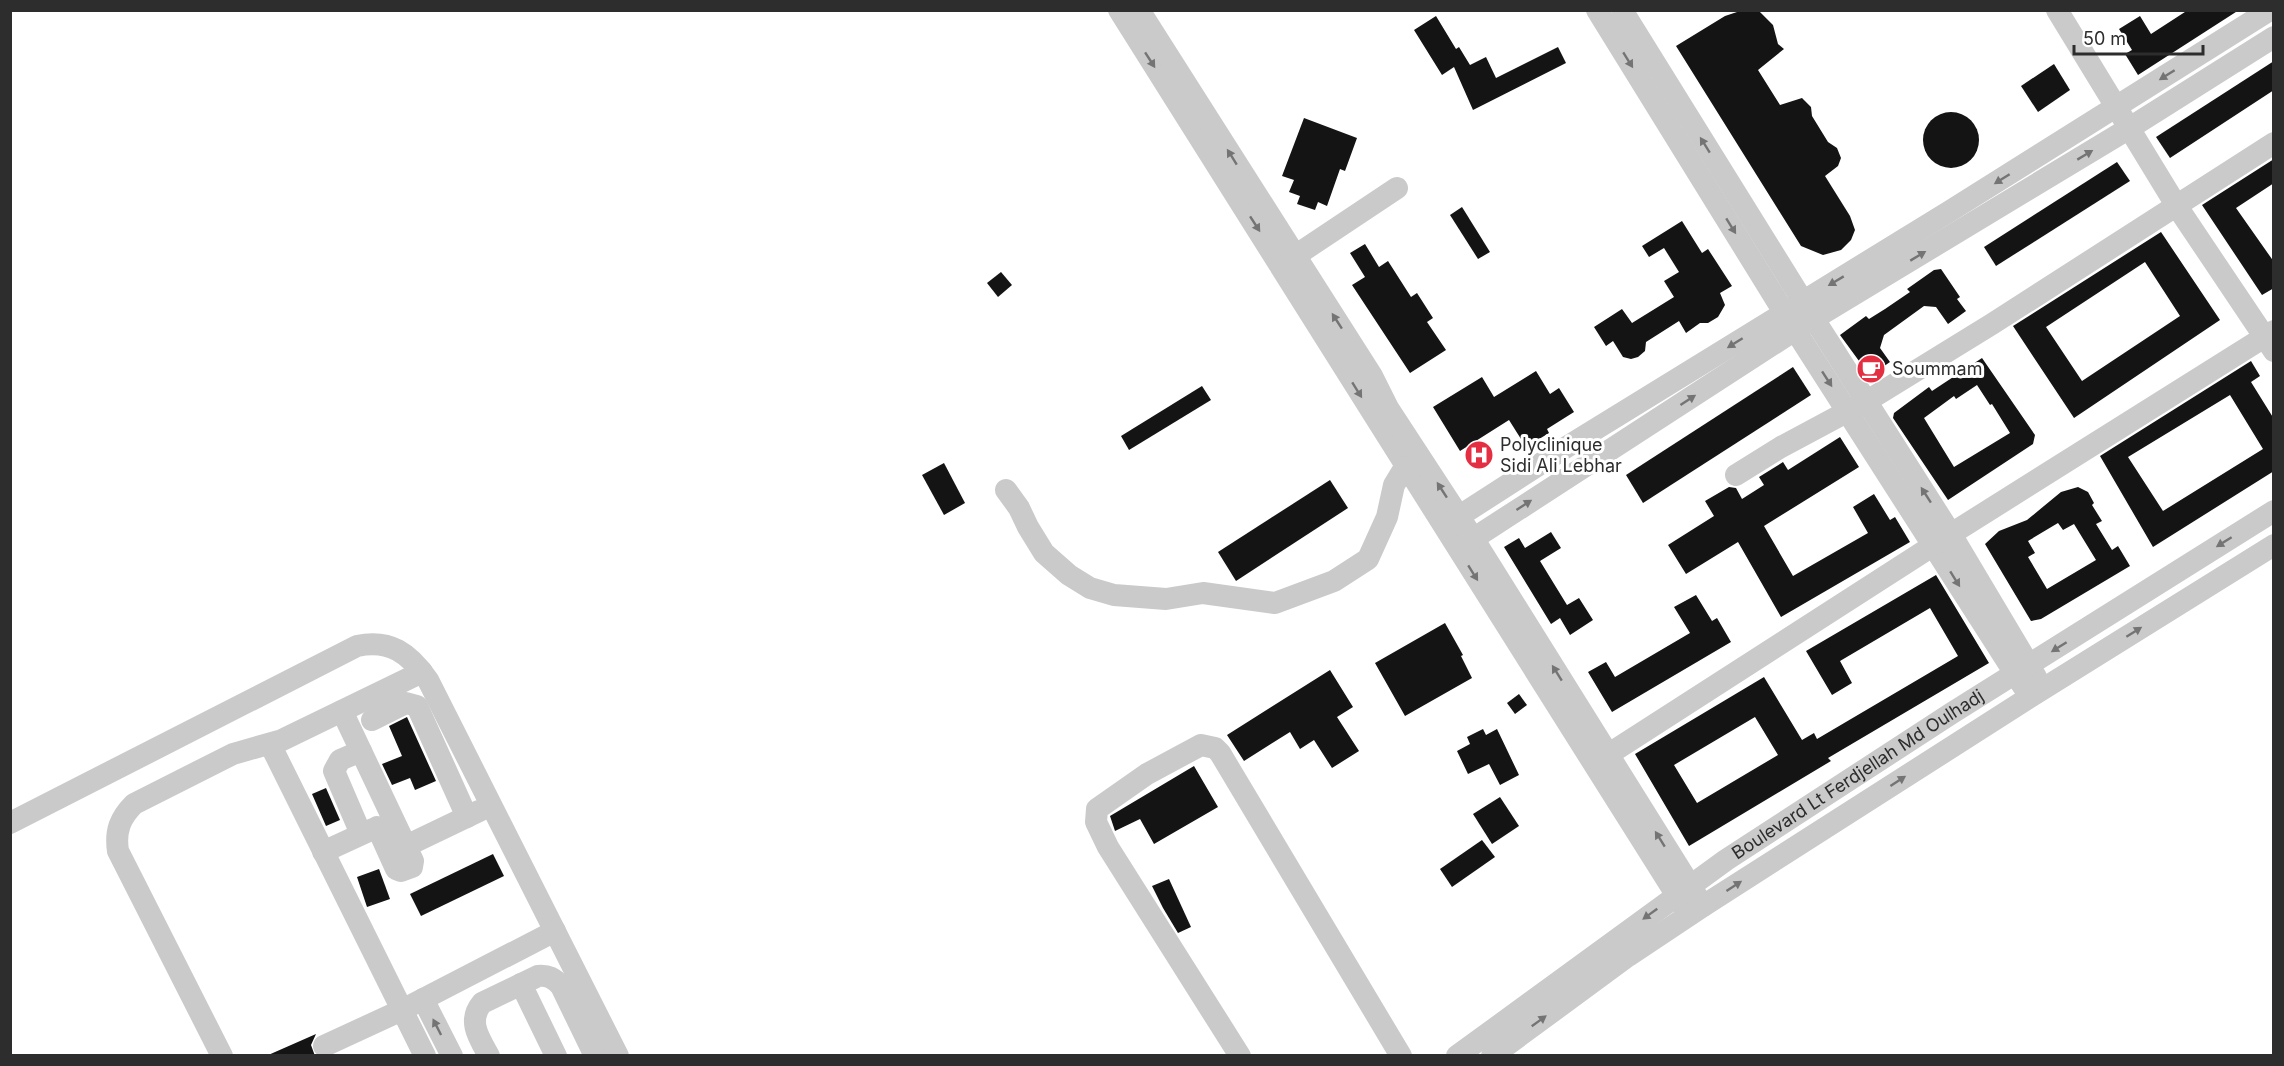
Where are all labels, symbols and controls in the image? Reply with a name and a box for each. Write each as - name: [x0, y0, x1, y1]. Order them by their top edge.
- scale bar: [2074, 18, 2203, 56]
- text: 50 m: [2083, 28, 2126, 49]
- one-way arrow: [1144, 52, 1155, 68]
- one-way arrow: [1622, 52, 1633, 68]
- one-way arrow: [2159, 69, 2175, 80]
- one-way arrow: [1700, 137, 1711, 153]
- one-way arrow: [1227, 149, 1238, 165]
- one-way arrow: [2077, 149, 2093, 160]
- one-way arrow: [1994, 173, 2010, 184]
- one-way arrow: [1249, 216, 1260, 232]
- one-way arrow: [1725, 218, 1736, 234]
- one-way arrow: [1910, 251, 1927, 261]
- one-way arrow: [1828, 276, 1844, 287]
- one-way arrow: [1332, 313, 1343, 329]
- one-way arrow: [1727, 338, 1743, 349]
- cafe icon: Soummam: [1855, 353, 1887, 385]
- place label: Soummam: [1892, 358, 1982, 379]
- one-way arrow: [1822, 371, 1833, 388]
- one-way arrow: [1352, 382, 1363, 398]
- one-way arrow: [1680, 394, 1696, 405]
- place label: Polyclinique Sidi Ali Lebhar: [1500, 434, 1622, 476]
- hospital icon: Polyclinique Sidi Ali Lebhar: [1463, 439, 1495, 471]
- one-way arrow: [1436, 483, 1448, 499]
- one-way arrow: [1921, 486, 1932, 503]
- one-way arrow: [1516, 500, 1532, 511]
- one-way arrow: [2216, 537, 2232, 548]
- one-way arrow: [1467, 565, 1478, 581]
- one-way arrow: [1949, 571, 1960, 587]
- one-way arrow: [2126, 627, 2142, 638]
- one-way arrow: [2051, 641, 2068, 652]
- one-way arrow: [1552, 665, 1563, 681]
- street label: Boulevard Lt Ferdjellah Md Oulhadj: [1728, 685, 1987, 863]
- one-way arrow: [1890, 776, 1906, 787]
- one-way arrow: [1655, 831, 1666, 847]
- one-way arrow: [1726, 881, 1742, 892]
- one-way arrow: [1643, 908, 1659, 920]
- one-way arrow: [1531, 1015, 1547, 1027]
- one-way arrow: [433, 1019, 442, 1036]

